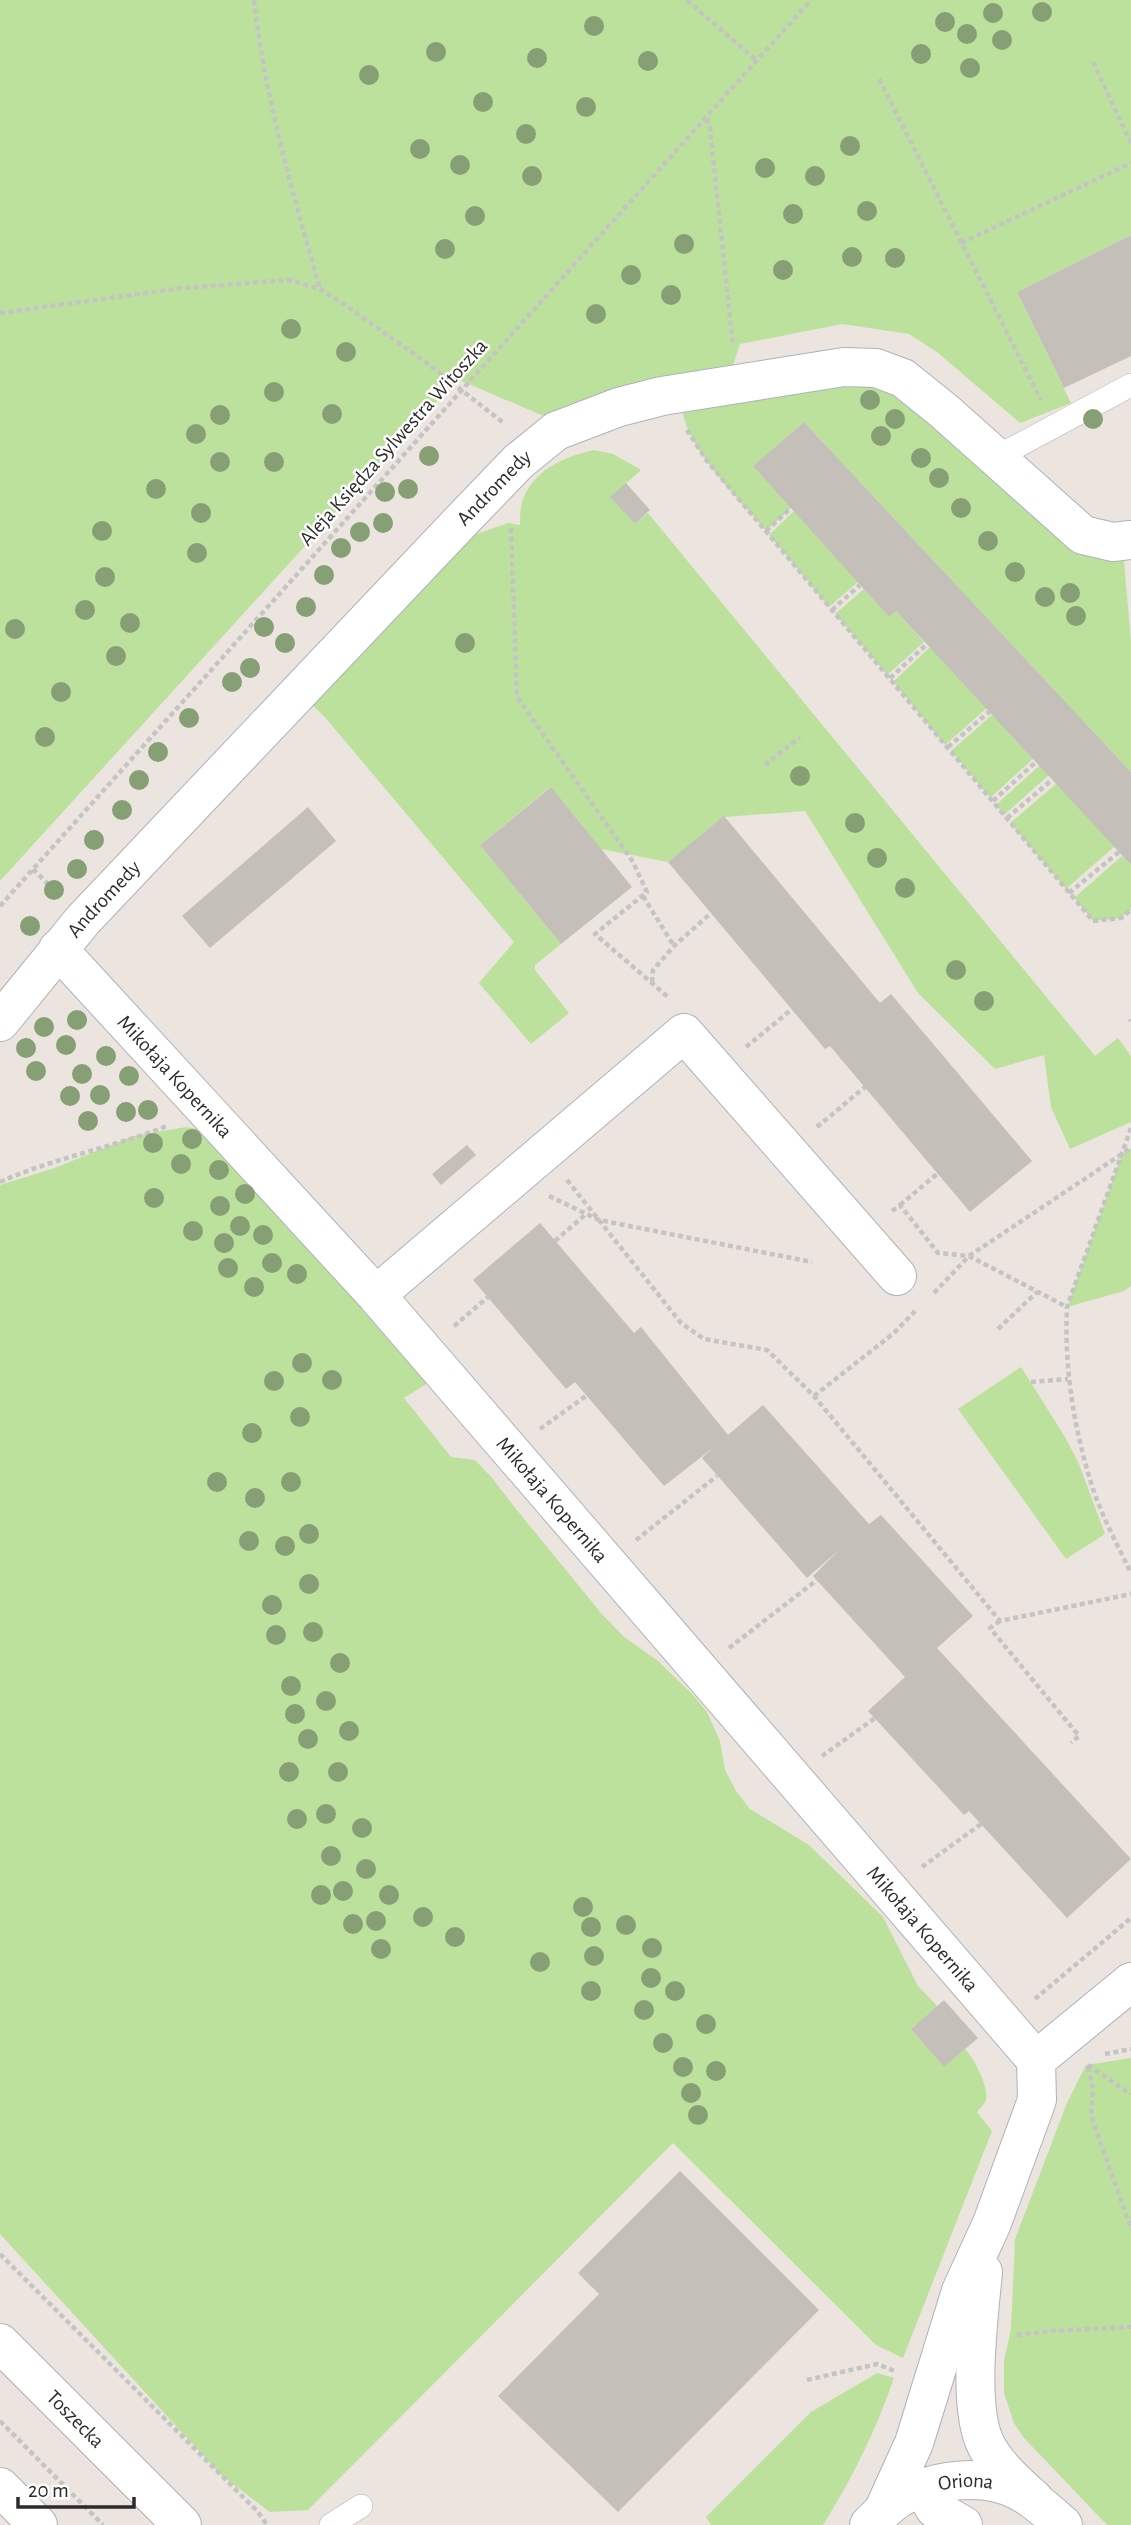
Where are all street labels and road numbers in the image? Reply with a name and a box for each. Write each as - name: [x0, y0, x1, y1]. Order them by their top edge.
- street label: Aleja Księdza Sylwestra Witoszka: [295, 335, 492, 550]
- street label: Andromedy: [453, 446, 535, 530]
- street label: Andromedy: [63, 857, 145, 942]
- street label: Mikołaja Kopernika: [113, 1011, 236, 1142]
- street label: Mikołaja Kopernika: [492, 1433, 612, 1567]
- street label: Mikołaja Kopernika: [863, 1862, 982, 1996]
- street label: Toszecka: [42, 2386, 108, 2452]
- street label: Oriona: [936, 2470, 995, 2494]

